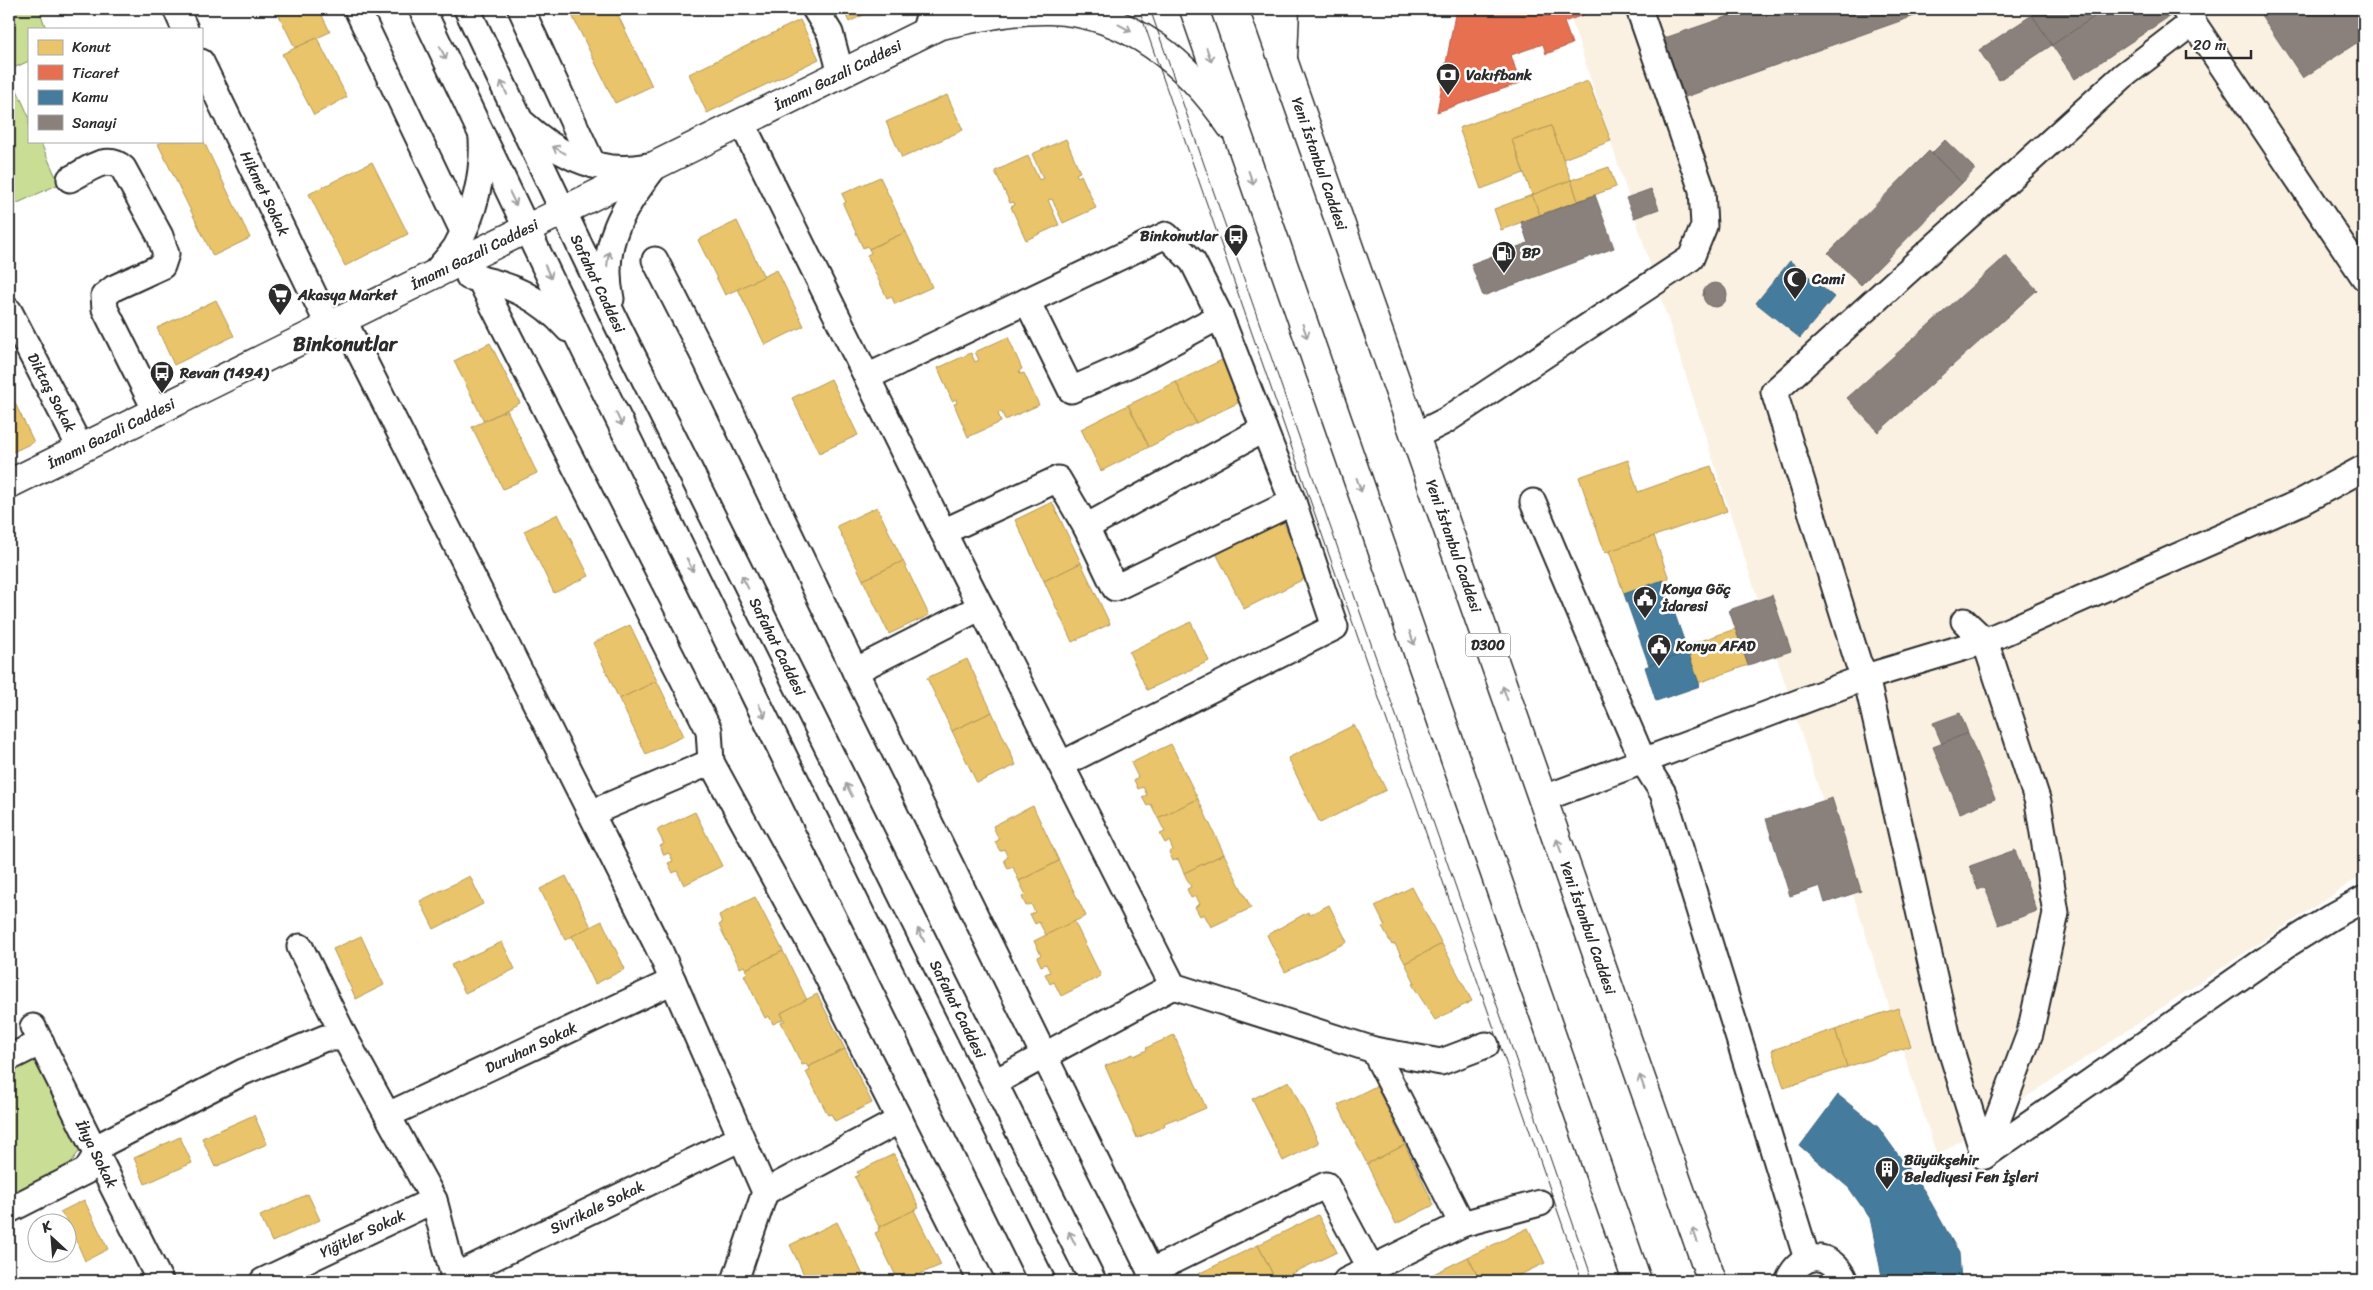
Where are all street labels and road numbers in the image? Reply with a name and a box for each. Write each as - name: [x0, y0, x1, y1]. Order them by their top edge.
- street label: İmamı Gazali Caddesi: [768, 32, 907, 118]
- street label: Yeni İstanbul Caddesi: [1284, 94, 1355, 235]
- street label: Hikmet Sokak: [233, 146, 297, 241]
- street label: İmamı Gazali Caddesi: [405, 212, 544, 298]
- street label: Safahat Caddesi: [563, 229, 633, 338]
- street label: Diktaş Sokak: [20, 348, 84, 438]
- street label: İmamı Gazali Caddesi: [42, 391, 181, 477]
- street label: Yeni İstanbul Caddesi: [1418, 476, 1489, 617]
- street label: Safahat Caddesi: [742, 593, 813, 701]
- road number: D300: [1466, 634, 1510, 656]
- street label: Yeni İstanbul Caddesi: [1553, 858, 1624, 999]
- street label: Safahat Caddesi: [922, 955, 994, 1064]
- street label: Duruhan Sokak: [481, 1015, 581, 1081]
- street label: İhya Sokak: [68, 1114, 125, 1194]
- street label: Sivrikale Sokak: [545, 1173, 649, 1241]
- street label: Yiğitler Sokak: [315, 1202, 410, 1265]

